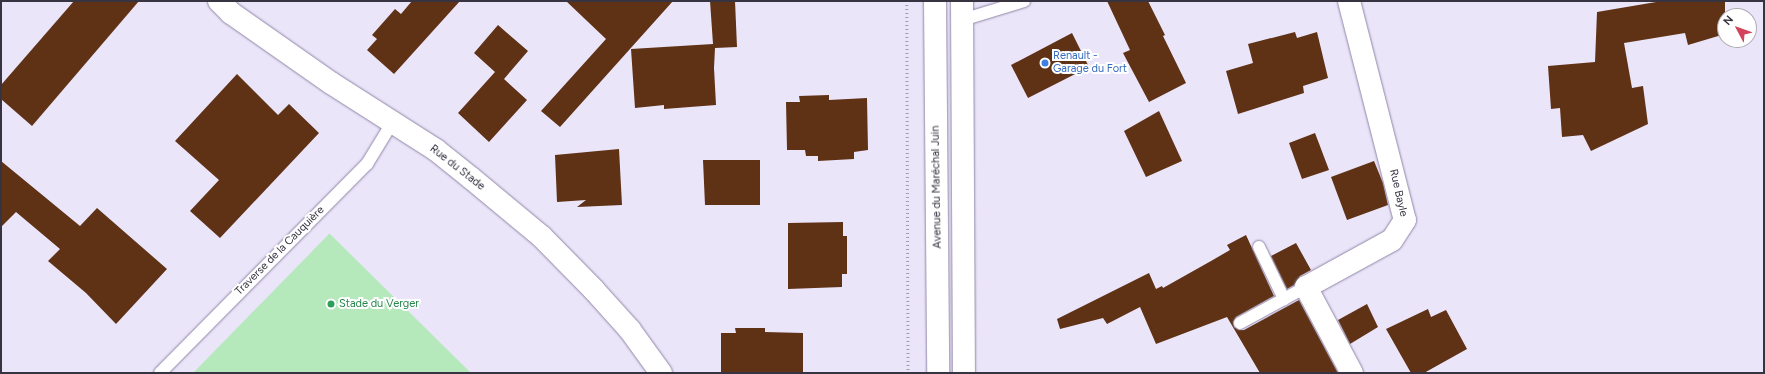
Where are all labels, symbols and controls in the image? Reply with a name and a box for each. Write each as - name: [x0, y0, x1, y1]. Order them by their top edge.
- north arrow: [1717, 8, 1757, 48]
- text: N: [1721, 13, 1736, 28]
- place label: Renault - Garage du Fort: [1053, 50, 1127, 76]
- marker: Renault - Garage du Fort: [1040, 58, 1050, 68]
- street label: Avenue du Maréchal Juin: [929, 125, 945, 249]
- street label: Rue du Stade: [427, 142, 487, 194]
- street label: Rue Bayle: [1386, 168, 1410, 218]
- street label: Traverse de la Cauquière: [233, 204, 327, 298]
- place label: Stade du Verger: [339, 297, 419, 311]
- marker: Stade du Verger: [326, 299, 336, 309]

